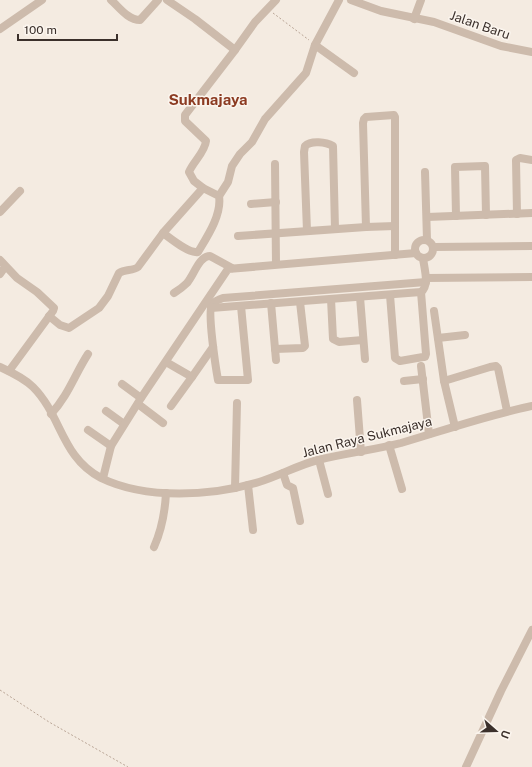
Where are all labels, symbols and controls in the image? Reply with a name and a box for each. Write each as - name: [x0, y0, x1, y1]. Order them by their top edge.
- street label: Jalan Baru: [448, 8, 512, 42]
- scale bar: [18, 16, 117, 42]
- text: 100 m: [24, 23, 57, 37]
- district label: Sukmajaya: [168, 91, 248, 108]
- street label: Jalan Raya Sukmajaya: [301, 414, 433, 460]
- north arrow: [476, 711, 516, 751]
- text: U: [498, 729, 512, 740]

